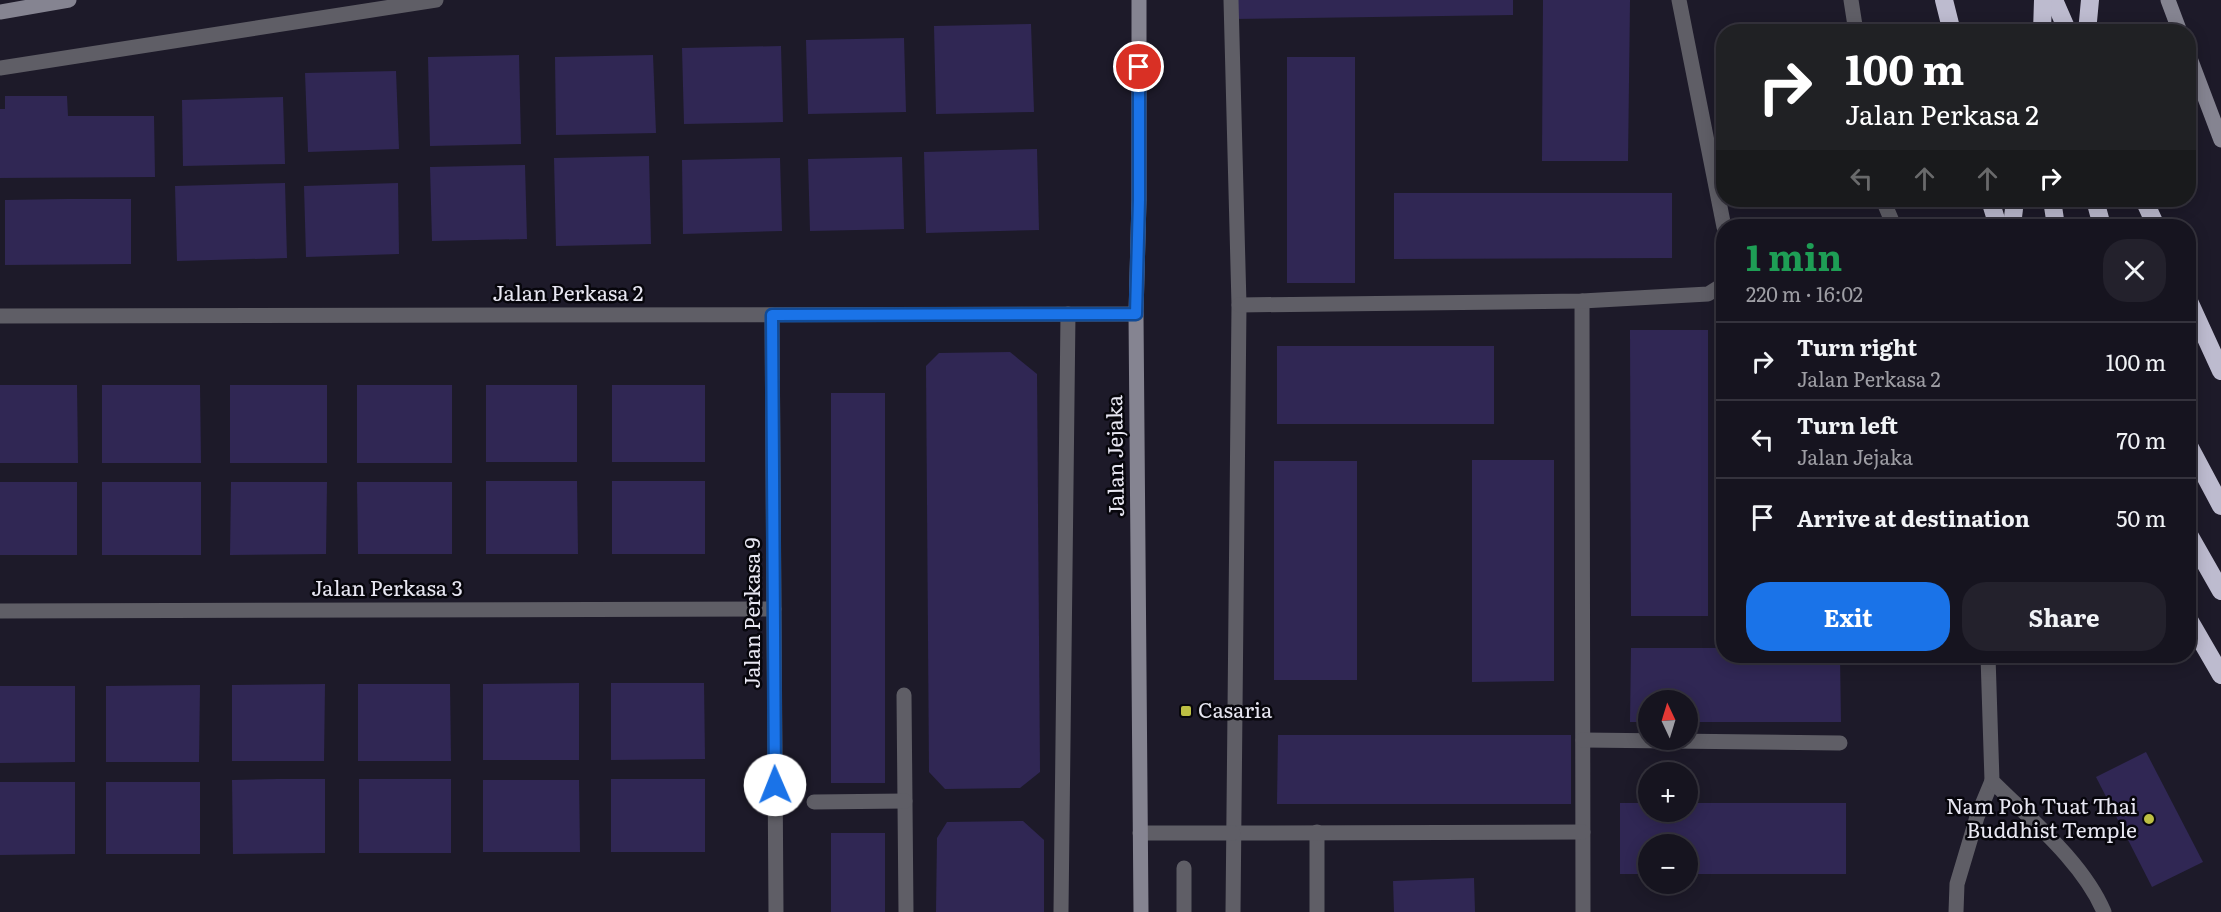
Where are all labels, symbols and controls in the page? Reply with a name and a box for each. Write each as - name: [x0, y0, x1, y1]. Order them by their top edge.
- text: 100 m: [1845, 36, 1964, 98]
- pin: [1113, 41, 1164, 92]
- icon: right: [1746, 48, 1824, 126]
- icon: arrive: [1122, 50, 1155, 83]
- text: Jalan Perkasa 2: [1845, 93, 2039, 133]
- icon: left: [1845, 162, 1878, 195]
- icon: ahead: [1908, 162, 1941, 195]
- icon: ahead: [1971, 162, 2004, 195]
- icon: right: [2034, 162, 2067, 195]
- text: 1 min: [1746, 229, 1842, 282]
- button: close: [2103, 239, 2166, 302]
- street label: Jalan Perkasa 2: [493, 276, 643, 307]
- text: 220 m · 16:02: [1746, 278, 1863, 308]
- text: Turn right: [1797, 330, 1917, 363]
- icon: right: [1746, 345, 1779, 378]
- text: 100 m: [2106, 345, 2166, 378]
- text: Jalan Perkasa 2: [1797, 363, 1941, 393]
- street label: Jalan Jejaka: [1097, 394, 1130, 517]
- text: Turn left: [1797, 408, 1898, 441]
- icon: left: [1746, 423, 1779, 456]
- text: 70 m: [2116, 423, 2166, 456]
- text: Jalan Jejaka: [1797, 441, 1913, 471]
- icon: arrive: [1746, 501, 1779, 534]
- text: Arrive at destination: [1797, 501, 2030, 534]
- text: 50 m: [2116, 501, 2166, 534]
- street label: Jalan Perkasa 9: [735, 537, 766, 689]
- street label: Jalan Perkasa 3: [311, 571, 463, 602]
- button: Exit: [1746, 582, 1950, 651]
- button: Share: [1962, 582, 2166, 651]
- north arrow: [1638, 690, 1698, 750]
- map controls: [1638, 690, 1698, 894]
- place label: Casaria: [1198, 693, 1273, 724]
- marker: Casaria: [1179, 704, 1193, 718]
- position arrow: [743, 753, 807, 817]
- button: +: [1638, 762, 1698, 822]
- place label: Nam Poh Tuat Thai Buddhist Temple: [1946, 789, 2137, 844]
- marker: Nam Poh Tuat Thai Buddhist Temple: [2142, 812, 2156, 826]
- button: −: [1638, 834, 1698, 894]

